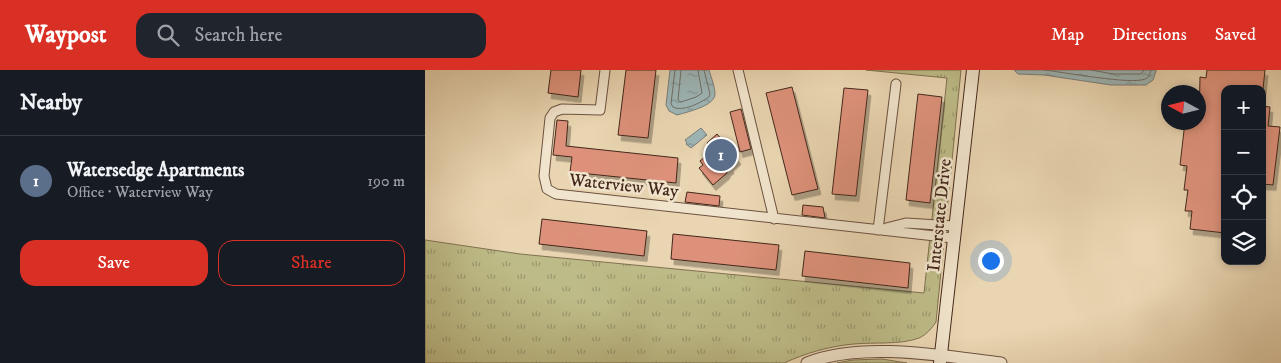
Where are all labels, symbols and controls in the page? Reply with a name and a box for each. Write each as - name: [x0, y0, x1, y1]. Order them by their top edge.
- search box: [136, 13, 486, 58]
- text: Waypost: [25, 20, 106, 50]
- icon: search: [154, 21, 182, 49]
- text: Search here: [194, 24, 282, 47]
- text: Map: [1051, 24, 1084, 46]
- text: Directions: [1112, 24, 1187, 46]
- text: Saved: [1215, 24, 1256, 46]
- north arrow: [1161, 85, 1206, 130]
- map controls: [1221, 85, 1266, 265]
- button: +: [1221, 85, 1266, 130]
- text: Nearby: [20, 90, 82, 116]
- button: −: [1221, 130, 1266, 175]
- pin: 1: [705, 136, 737, 174]
- street label: Interstate Drive: [923, 158, 957, 273]
- text: Watersedge Apartments: [67, 159, 244, 182]
- street label: Waterview Way: [567, 169, 680, 203]
- text: 1: [33, 171, 39, 191]
- text: 190 m: [367, 171, 405, 191]
- button: locate: [1221, 175, 1266, 220]
- text: Office · Waterview Way: [67, 182, 213, 202]
- button: layers: [1221, 220, 1266, 265]
- button: Save: [20, 240, 208, 286]
- button: Share: [218, 240, 405, 286]
- your location: [978, 248, 1004, 274]

